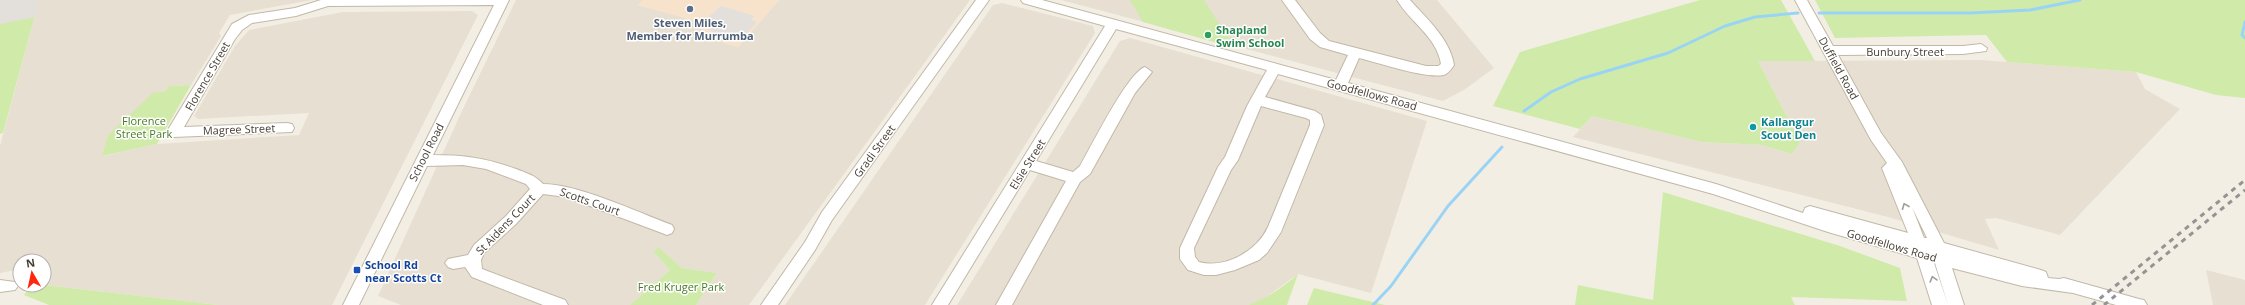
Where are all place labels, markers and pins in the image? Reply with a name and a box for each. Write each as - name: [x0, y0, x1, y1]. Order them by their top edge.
- marker: Steven Miles, Member for Murrumba: [685, 4, 695, 14]
- place label: Steven Miles, Member for Murrumba: [626, 15, 754, 43]
- place label: Shapland Swim School: [1216, 22, 1284, 50]
- marker: Shapland Swim School: [1203, 30, 1213, 40]
- place label: Kallangur Scout Den: [1761, 114, 1816, 142]
- marker: Kallangur Scout Den: [1748, 122, 1758, 132]
- place label: School Rd near Scotts Ct: [365, 257, 442, 285]
- marker: School Rd near Scotts Ct: [352, 265, 362, 275]

